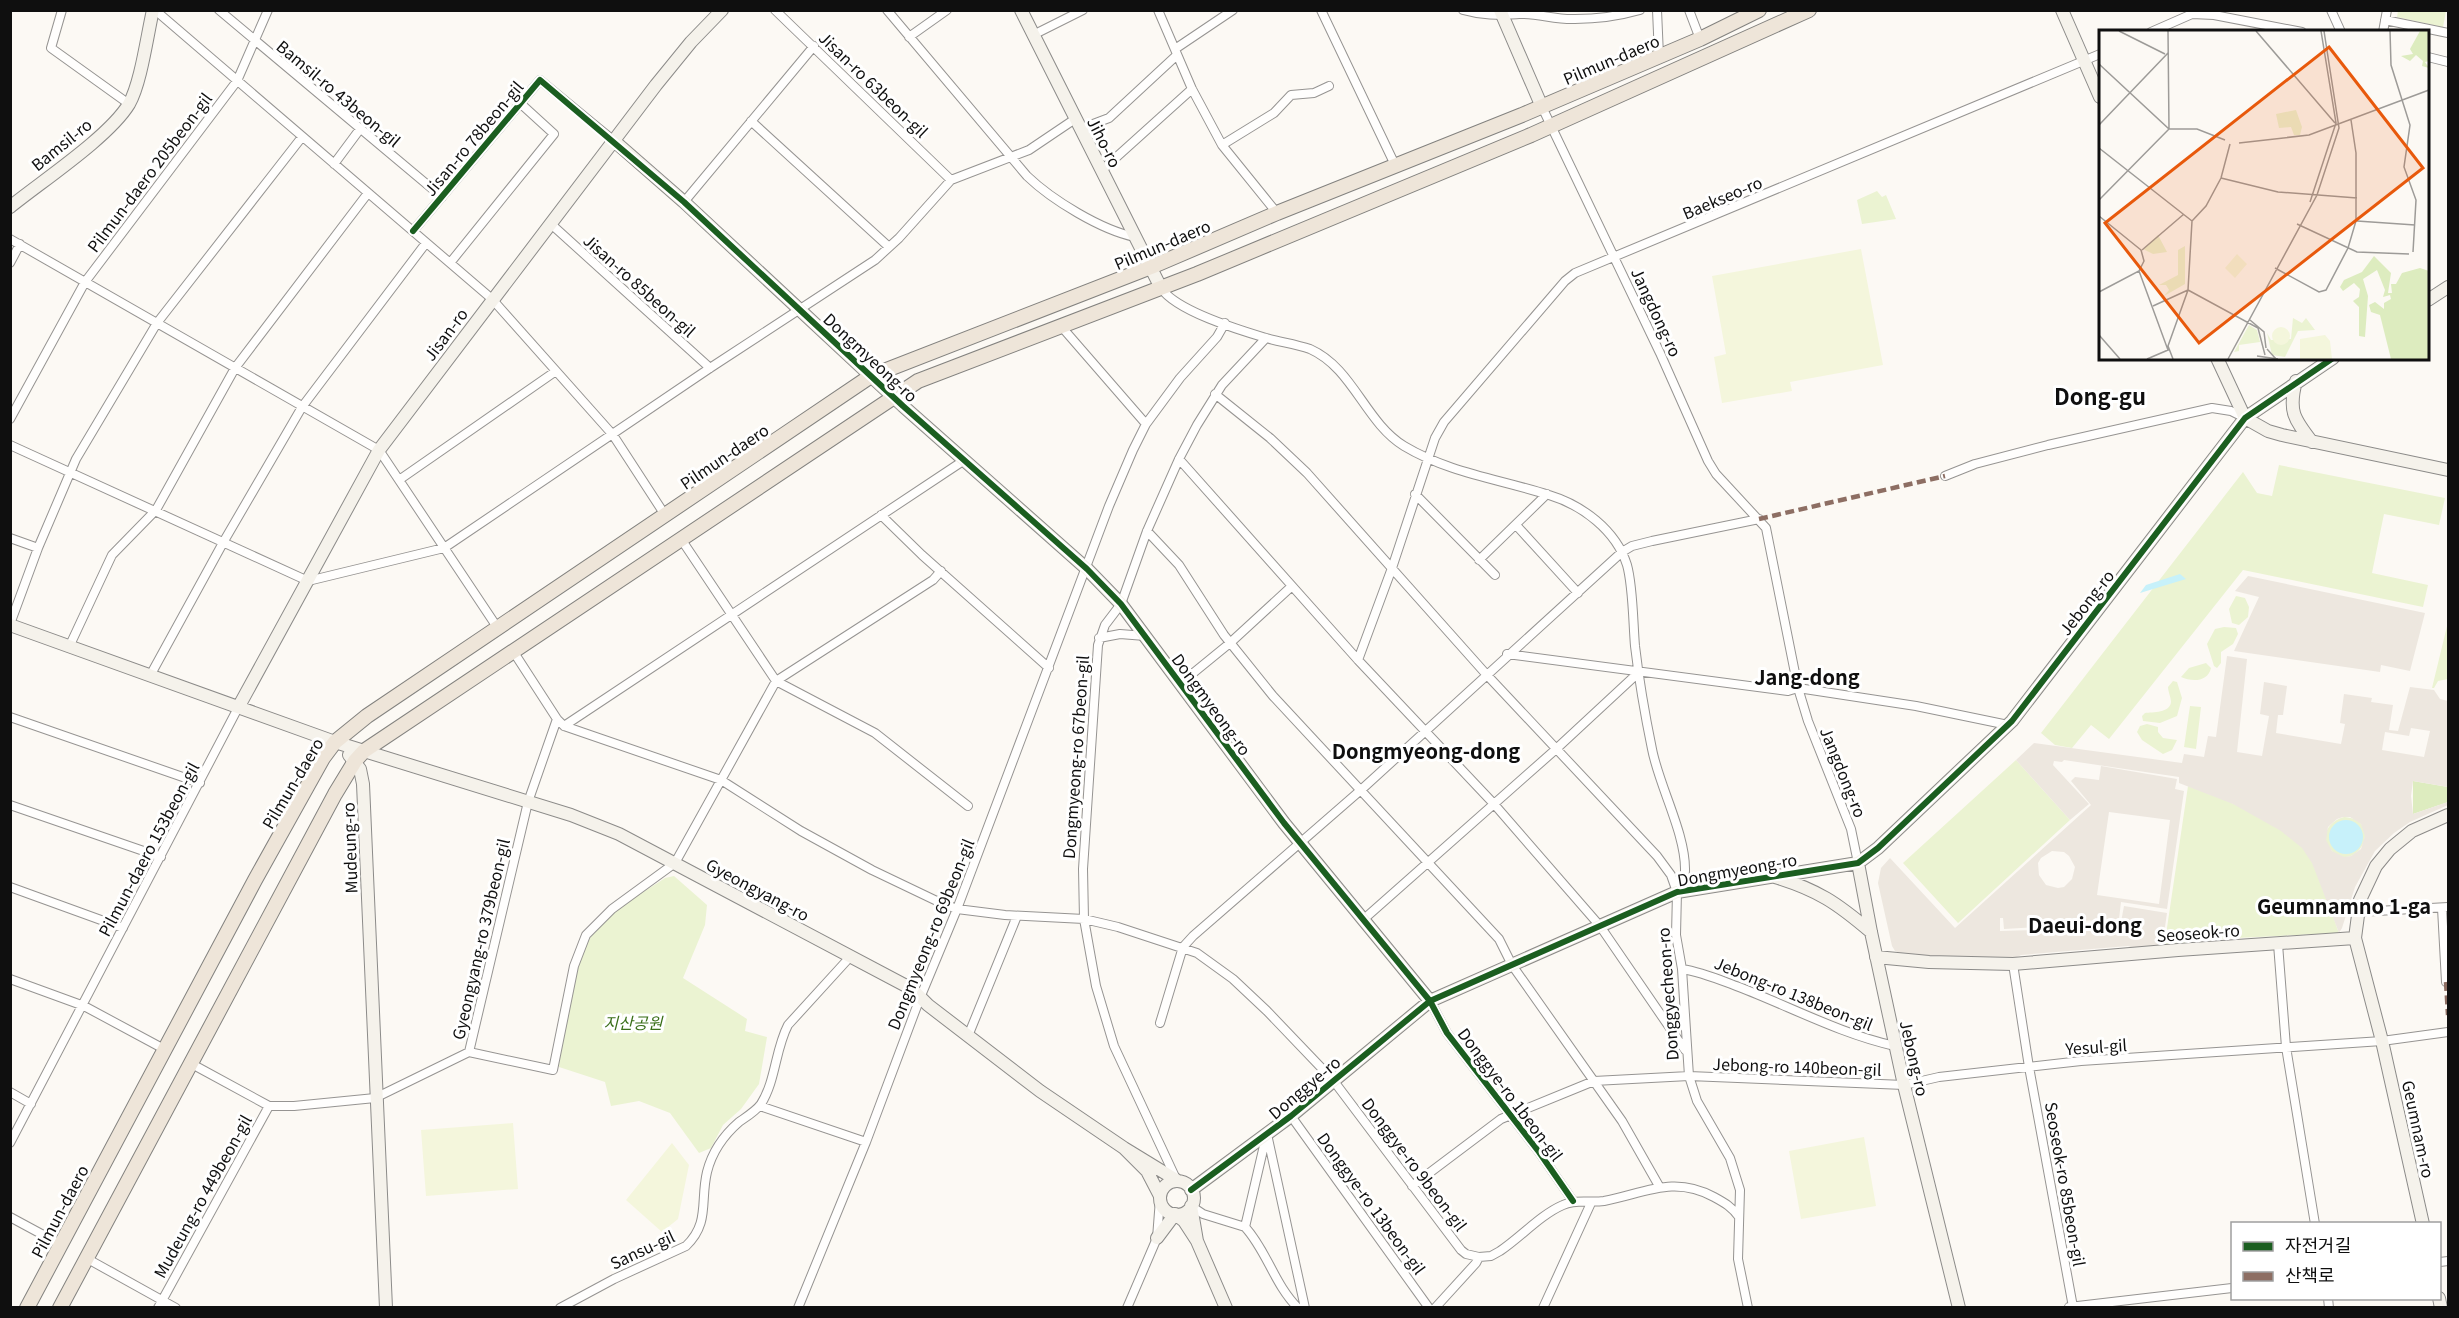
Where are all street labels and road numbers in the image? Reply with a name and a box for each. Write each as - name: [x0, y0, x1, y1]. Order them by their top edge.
- street label: Jisan-ro 63beon-gil: [814, 26, 934, 142]
- street label: Pilmun-daero: [1559, 28, 1663, 90]
- street label: Bamsil-ro 43beon-gil: [272, 34, 406, 152]
- street label: Jisan-ro 78beon-gil: [418, 75, 528, 201]
- street label: Pilmun-daero 205beon-gil: [81, 87, 217, 257]
- street label: Bamsil-ro: [25, 112, 97, 176]
- street label: Jiho-ro: [1082, 113, 1128, 171]
- street label: Baekseo-ro: [1678, 169, 1766, 225]
- street label: Pilmun-daero: [1110, 213, 1214, 275]
- street label: Jisan-ro 85beon-gil: [579, 228, 701, 342]
- street label: Jangdong-ro: [1626, 264, 1688, 360]
- street label: Jisan-ro: [417, 303, 473, 365]
- street label: Dongmyeong-ro: [819, 307, 923, 407]
- street label: Pilmun-daero: [675, 417, 773, 495]
- street label: Jebong-ro: [2053, 564, 2119, 640]
- street label: Dongmyeong-ro: [1167, 648, 1257, 760]
- street label: Dongmyeong-ro 67beon-gil: [1056, 654, 1094, 860]
- street label: Jangdong-ro: [1815, 723, 1873, 821]
- street label: Pilmun-daero: [255, 733, 329, 833]
- street label: Pilmun-daero 153beon-gil: [92, 758, 204, 940]
- street label: Mudeung-ro: [335, 802, 363, 894]
- street label: Dongmyeong-ro 69beon-gil: [881, 835, 979, 1033]
- street label: Gyeongyang-ro 379beon-gil: [445, 836, 515, 1042]
- street label: Dongmyeong-ro: [1675, 847, 1799, 891]
- street label: Gyeongyang-ro: [702, 852, 814, 926]
- street label: Seoseok-ro: [2156, 917, 2240, 947]
- street label: Donggyecheon-ro: [1650, 927, 1684, 1061]
- street label: Jebong-ro 138beon-gil: [1711, 950, 1877, 1036]
- street label: Jebong-ro: [1895, 1018, 1935, 1098]
- street label: Donggye-ro 1beon-gil: [1453, 1022, 1569, 1166]
- street label: Yesul-gil: [2063, 1032, 2128, 1060]
- street label: Donggye-ro: [1263, 1050, 1345, 1124]
- street label: Jebong-ro 140beon-gil: [1712, 1051, 1882, 1081]
- street label: Geumnam-ro: [2397, 1078, 2441, 1180]
- street label: Donggye-ro 9beon-gil: [1357, 1092, 1473, 1236]
- street label: Seoseok-ro 85beon-gil: [2040, 1100, 2092, 1268]
- street label: Mudeung-ro 449beon-gil: [147, 1110, 257, 1282]
- street label: Donggye-ro 13beon-gil: [1312, 1127, 1432, 1279]
- street label: Pilmun-daero: [24, 1160, 94, 1262]
- street label: Sansu-gil: [606, 1224, 678, 1274]

